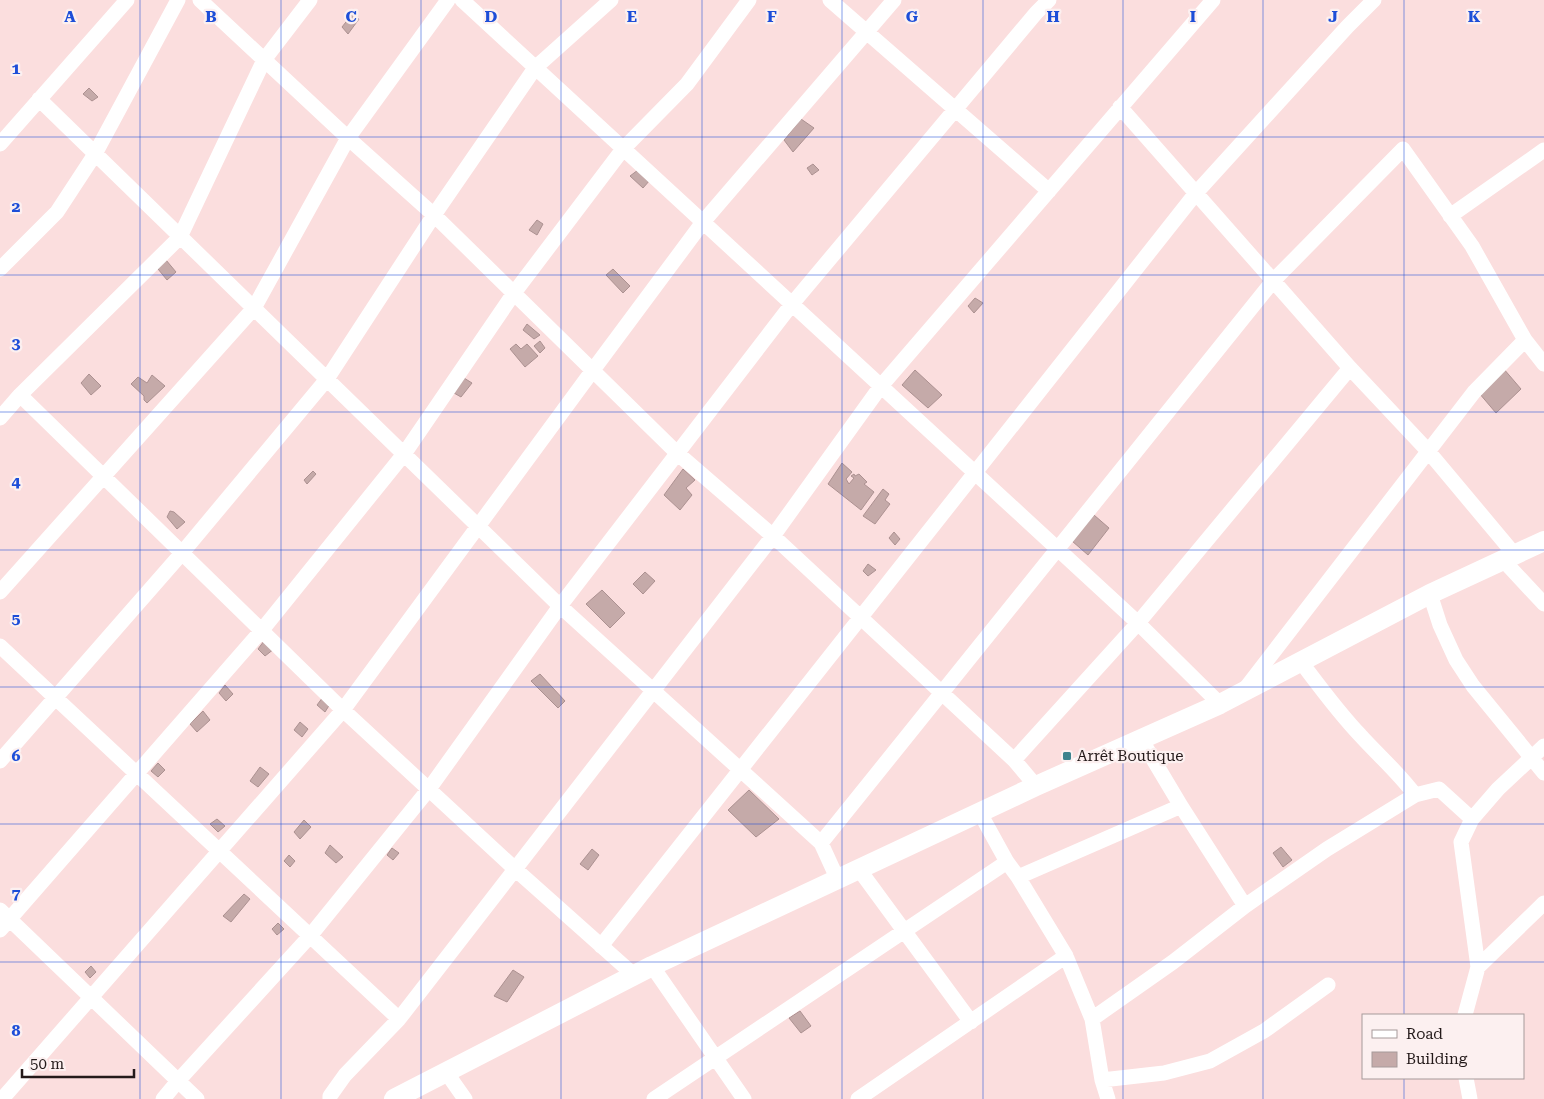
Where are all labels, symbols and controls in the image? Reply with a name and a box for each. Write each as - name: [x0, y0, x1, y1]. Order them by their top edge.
- text: A: [64, 7, 76, 26]
- text: B: [205, 7, 217, 26]
- text: C: [345, 7, 357, 26]
- text: D: [485, 7, 498, 26]
- text: E: [627, 7, 637, 26]
- text: F: [767, 7, 777, 26]
- text: G: [906, 7, 919, 26]
- text: H: [1046, 7, 1060, 26]
- text: I: [1190, 7, 1196, 26]
- text: J: [1328, 7, 1338, 26]
- text: K: [1468, 7, 1481, 26]
- text: 1: [12, 59, 21, 78]
- text: 2: [12, 197, 21, 216]
- text: 3: [12, 334, 21, 353]
- text: 4: [12, 472, 21, 491]
- text: 5: [12, 609, 21, 628]
- text: 6: [12, 746, 21, 765]
- place label: Arrêt Boutique: [1077, 747, 1184, 765]
- marker: Arrêt Boutique: [1061, 750, 1073, 762]
- text: 7: [12, 884, 21, 903]
- legend: [1362, 1014, 1524, 1079]
- text: 8: [12, 1021, 21, 1040]
- text: Road: [1406, 1025, 1443, 1043]
- scale bar: [22, 1046, 135, 1078]
- text: Building: [1406, 1050, 1468, 1068]
- text: 50 m: [30, 1055, 65, 1073]

